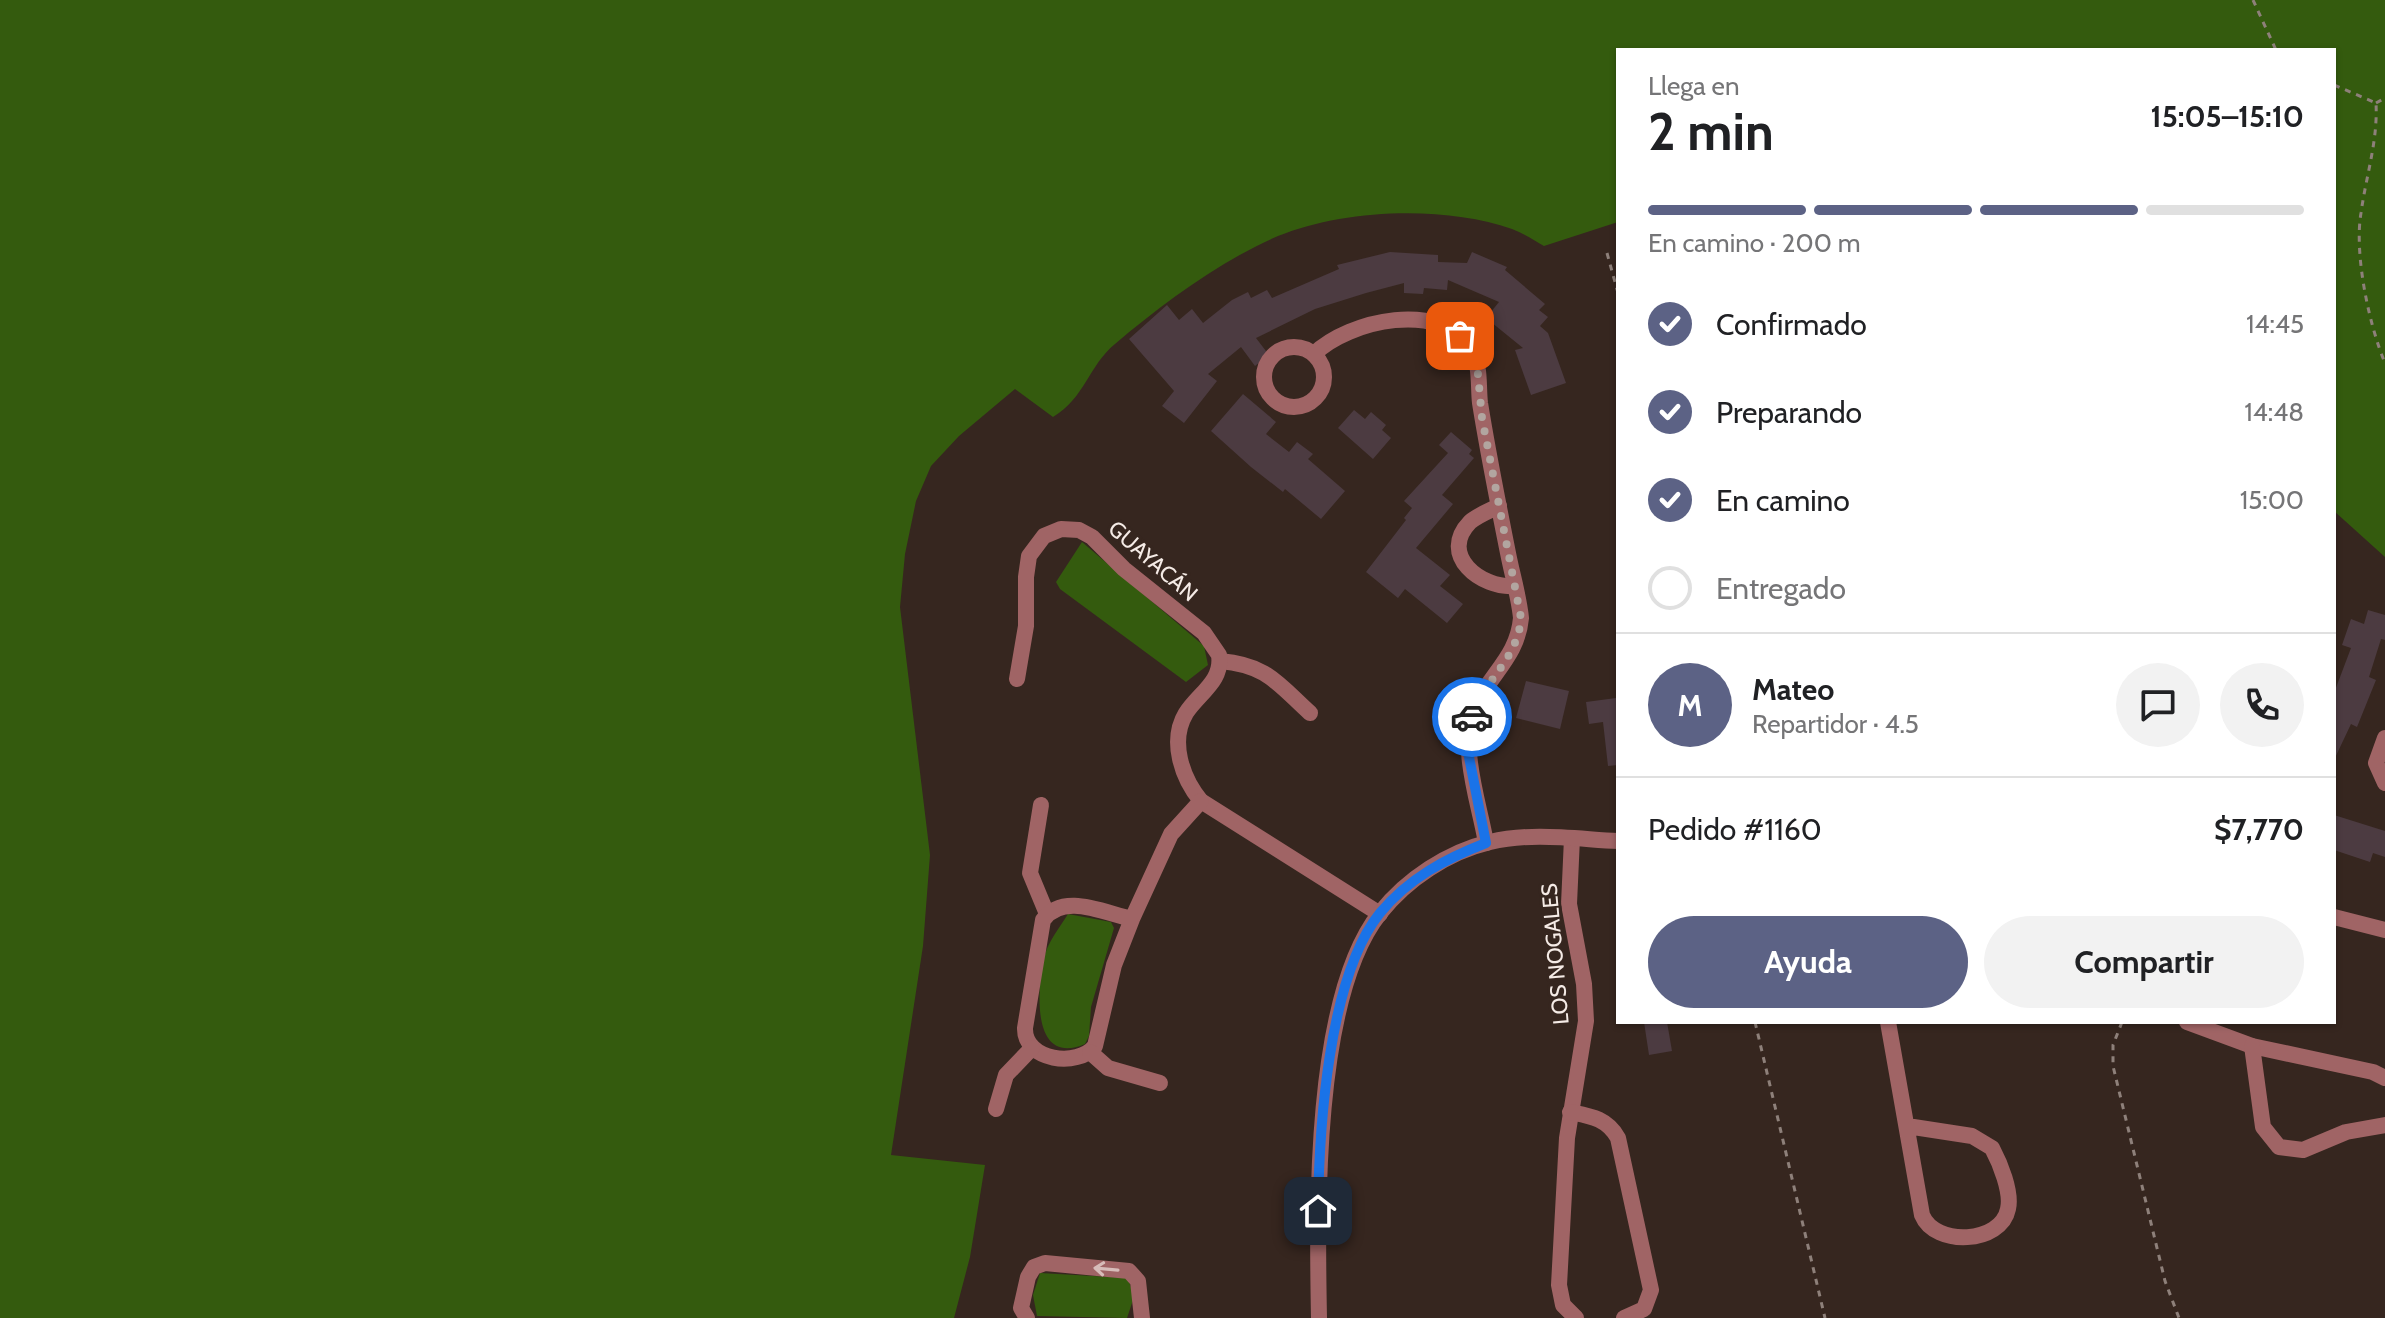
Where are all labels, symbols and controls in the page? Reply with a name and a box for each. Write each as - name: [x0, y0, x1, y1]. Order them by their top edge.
- text: Llega en: [1648, 70, 1739, 102]
- text: 15:05–15:10: [2151, 98, 2304, 135]
- text: 2 min: [1648, 100, 1774, 163]
- text: En camino · 200 m: [1648, 227, 1860, 259]
- pin: [1426, 302, 1494, 370]
- icon: check: [1648, 302, 1692, 346]
- text: Confirmado: [1716, 306, 1867, 343]
- text: 14:45: [2246, 308, 2304, 340]
- icon: bag: [1438, 314, 1482, 358]
- icon: check: [1648, 390, 1692, 434]
- text: Preparando: [1716, 394, 1862, 431]
- text: 14:48: [2244, 396, 2304, 428]
- icon: check: [1648, 478, 1692, 522]
- text: En camino: [1716, 482, 1850, 519]
- text: 15:00: [2240, 484, 2304, 516]
- street label: GUAYACÁN: [1103, 515, 1203, 607]
- text: Entregado: [1716, 570, 1846, 607]
- button: chat: [2116, 663, 2200, 747]
- button: phone: [2220, 663, 2304, 747]
- text: Mateo: [1752, 671, 1834, 708]
- courier: [1432, 677, 1512, 757]
- text: M: [1678, 687, 1703, 724]
- icon: car: [1450, 695, 1494, 739]
- text: Repartidor · 4.5: [1752, 708, 1919, 740]
- text: Pedido #1160: [1648, 811, 1822, 848]
- text: $7,770: [2214, 811, 2304, 848]
- street label: LOS NOGALES: [1535, 882, 1575, 1026]
- button: Ayuda: [1648, 916, 1968, 1008]
- button: Compartir: [1984, 916, 2304, 1008]
- pin: [1284, 1177, 1352, 1245]
- icon: home: [1296, 1189, 1340, 1233]
- one-way arrow: [1093, 1261, 1120, 1276]

